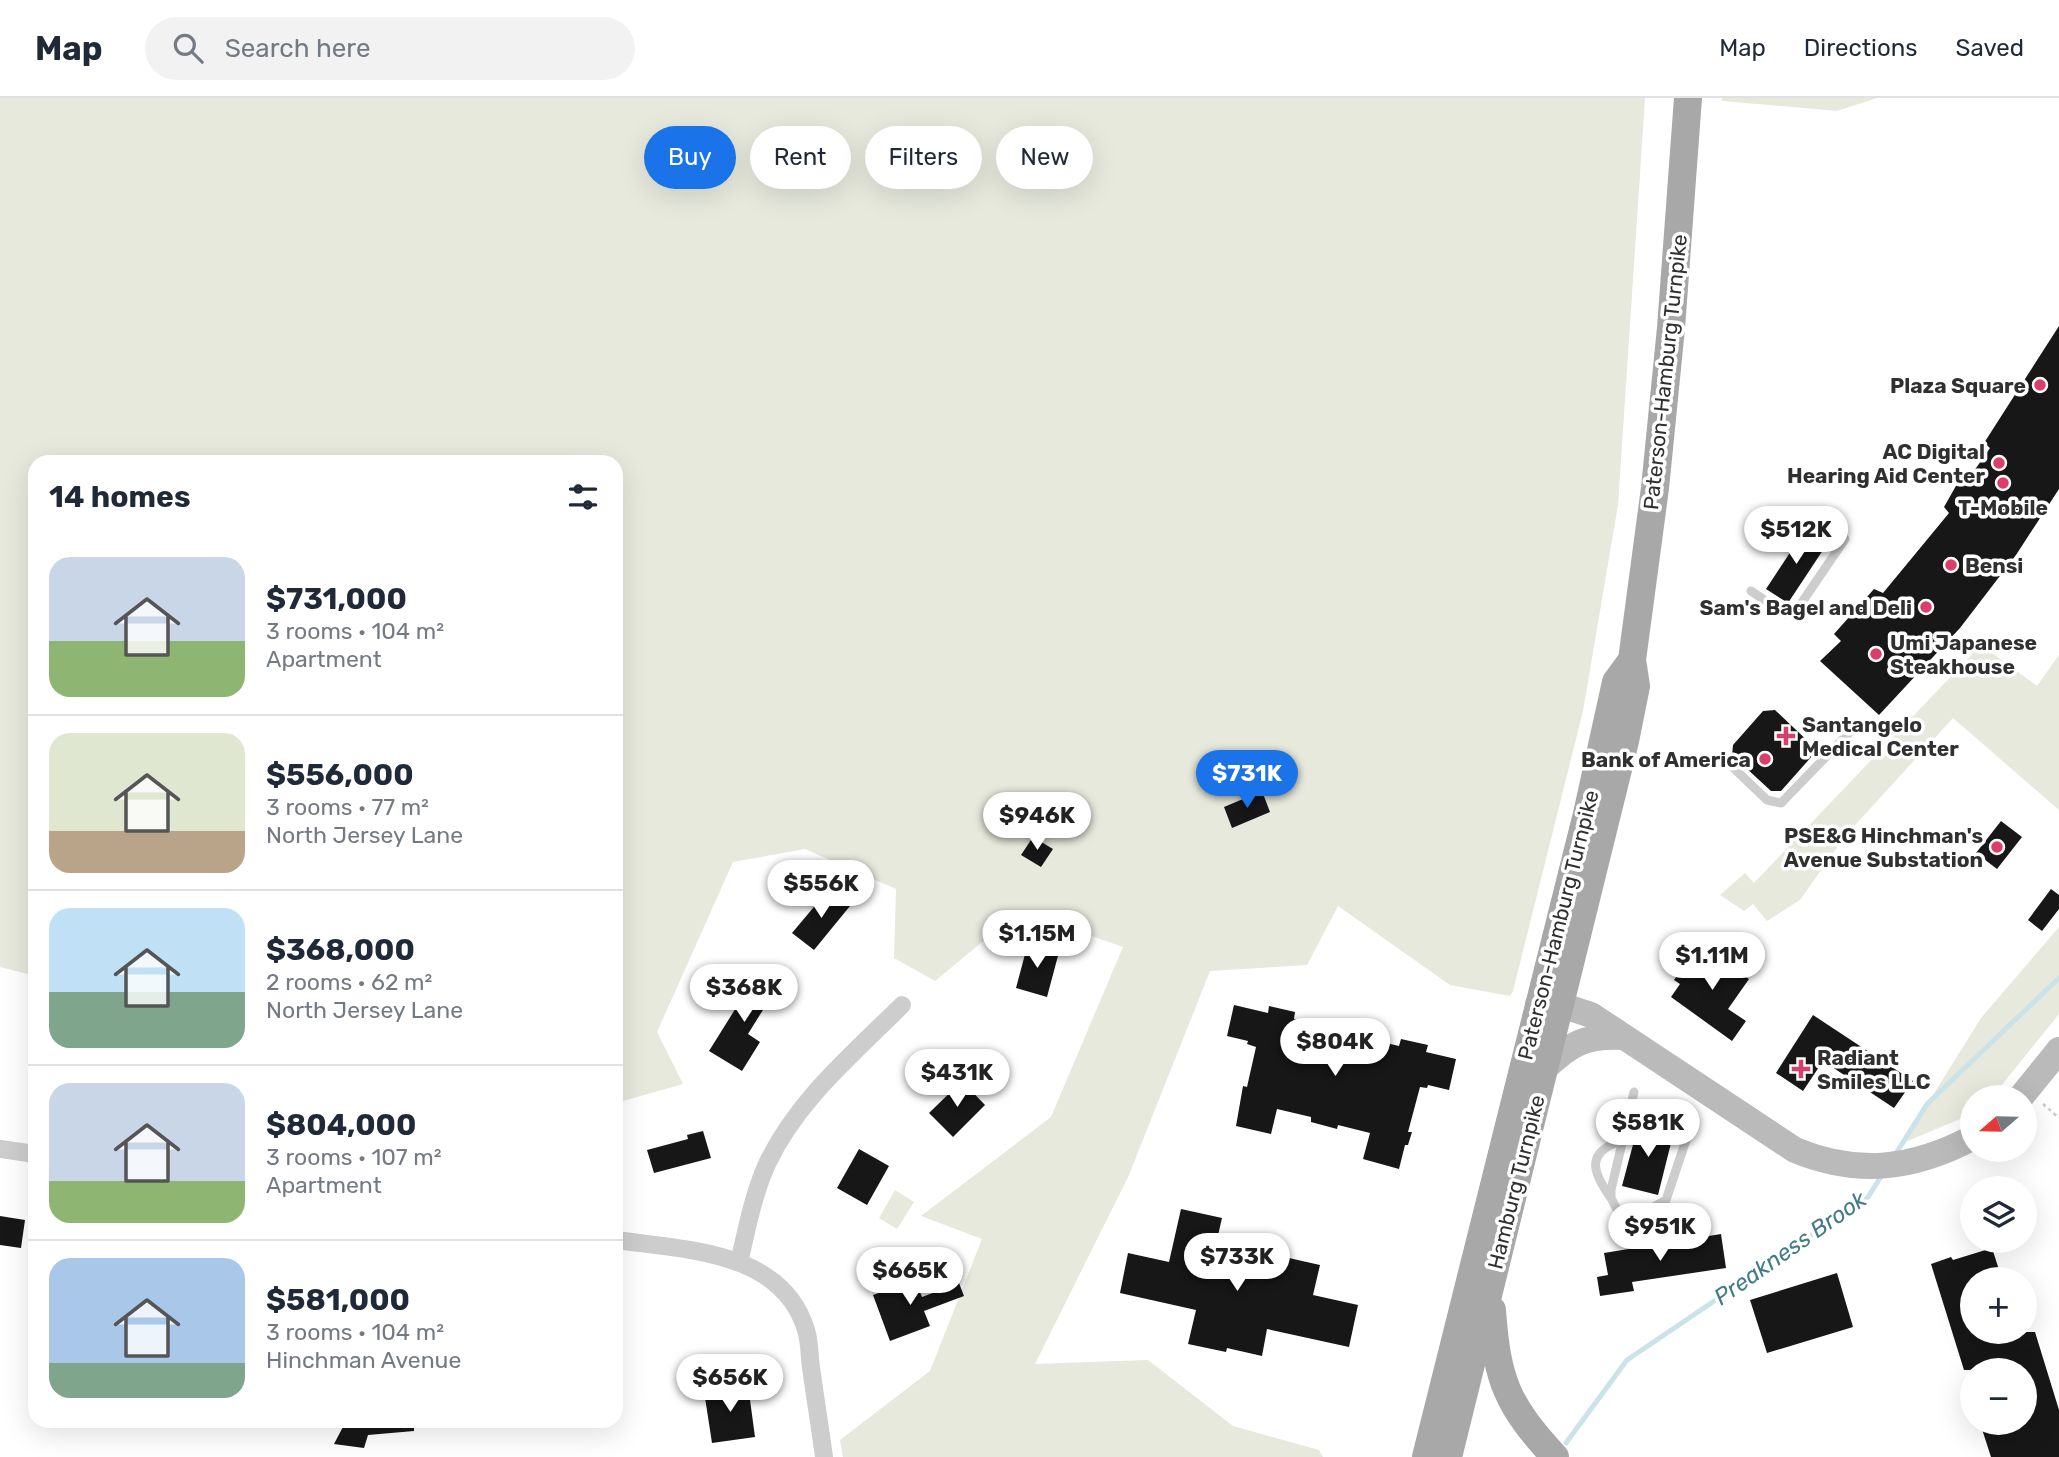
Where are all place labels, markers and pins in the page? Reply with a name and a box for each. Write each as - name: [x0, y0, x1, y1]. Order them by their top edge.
- place label: Plaza Square: [1890, 373, 2026, 398]
- marker: Plaza Square: [2032, 377, 2048, 393]
- place label: AC Digital Hearing Aid Center: [1787, 439, 1985, 488]
- marker: AC Digital Hearing Aid Center: [1991, 455, 2007, 471]
- marker: T-Mobile: [1995, 475, 2011, 491]
- place label: T-Mobile: [1958, 495, 2048, 520]
- pin: $512K: [1747, 506, 1845, 566]
- place label: Bensi: [1965, 553, 2023, 578]
- marker: Bensi: [1943, 557, 1959, 573]
- place label: Sam's Bagel and Deli: [1700, 595, 1912, 620]
- marker: Sam's Bagel and Deli: [1918, 599, 1934, 615]
- place label: Umi Japanese Steakhouse: [1890, 630, 2037, 679]
- marker: Umi Japanese Steakhouse: [1868, 646, 1884, 662]
- place label: Santangelo Medical Center: [1802, 712, 1959, 761]
- marker: Santangelo Medical Center: [1776, 726, 1796, 746]
- place label: Bank of America: [1581, 747, 1751, 772]
- pin: $731K: [1198, 750, 1296, 810]
- marker: Bank of America: [1757, 751, 1773, 767]
- pin: $946K: [988, 792, 1086, 852]
- place label: PSE&G Hinchman's Avenue Substation: [1784, 823, 1983, 872]
- marker: PSE&G Hinchman's Avenue Substation: [1989, 839, 2005, 855]
- pin: $556K: [772, 860, 870, 920]
- pin: $1.15M: [980, 910, 1094, 970]
- pin: $1.11M: [1655, 932, 1769, 992]
- pin: $368K: [695, 964, 793, 1024]
- pin: $804K: [1286, 1018, 1384, 1078]
- place label: Radiant Smiles LLC: [1817, 1045, 1931, 1094]
- pin: $431K: [908, 1049, 1006, 1109]
- marker: Radiant Smiles LLC: [1791, 1059, 1811, 1079]
- pin: $581K: [1599, 1100, 1697, 1159]
- pin: $951K: [1611, 1204, 1709, 1263]
- pin: $733K: [1188, 1234, 1286, 1293]
- pin: $665K: [861, 1248, 959, 1307]
- pin: $656K: [681, 1354, 779, 1414]

